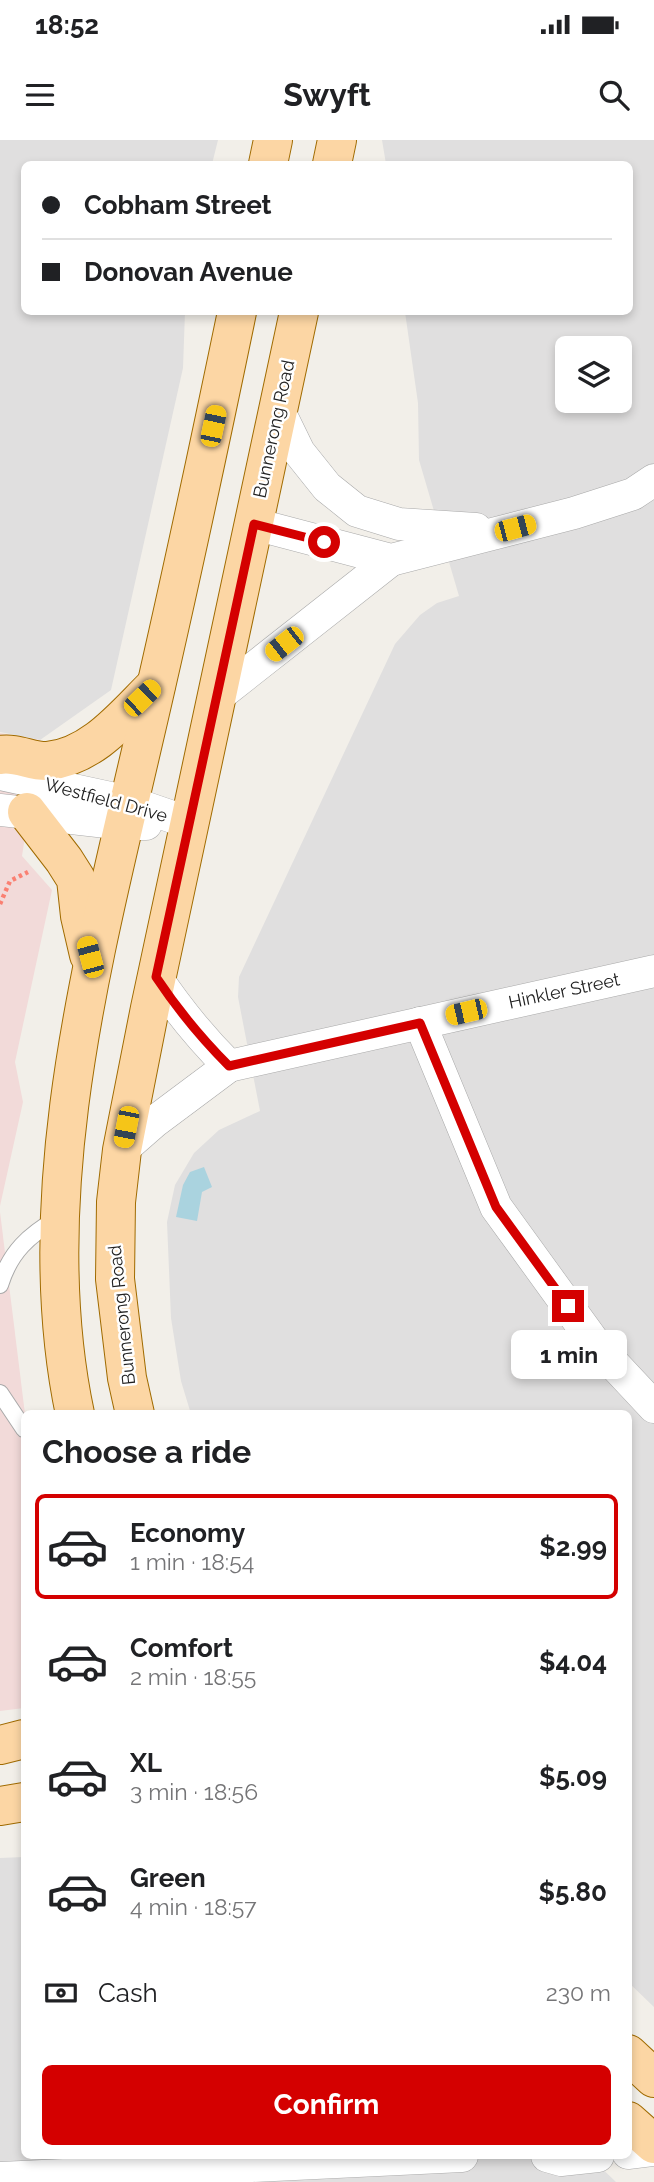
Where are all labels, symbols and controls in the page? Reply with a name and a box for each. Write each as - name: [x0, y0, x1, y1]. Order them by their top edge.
- text: 18:52: [35, 10, 99, 40]
- icon: menu: [21, 76, 59, 114]
- text: Swyft: [283, 76, 371, 113]
- icon: search: [595, 76, 633, 114]
- text: Cobham Street: [84, 190, 272, 220]
- text: Donovan Avenue: [84, 257, 293, 287]
- map controls: [555, 336, 632, 413]
- button: layers: [555, 336, 632, 413]
- street label: Bunnerong Road: [249, 358, 298, 500]
- car: [199, 403, 228, 449]
- car: [492, 512, 539, 544]
- route start: [308, 526, 340, 558]
- car: [261, 623, 308, 665]
- car: [120, 676, 165, 720]
- street label: Westfield Drive: [42, 773, 170, 826]
- car: [75, 934, 106, 980]
- street label: Hinkler Street: [506, 968, 621, 1013]
- car: [444, 997, 489, 1027]
- car: [112, 1104, 141, 1150]
- street label: Bunnerong Road: [104, 1244, 139, 1386]
- route end: [552, 1290, 584, 1322]
- callout: 1 min: [510, 1330, 626, 1380]
- text: 1 min: [540, 1341, 598, 1368]
- text: Choose a ride: [42, 1433, 251, 1470]
- icon: car: [46, 1515, 109, 1578]
- text: Economy: [130, 1518, 245, 1548]
- text: $2.99: [539, 1532, 607, 1562]
- text: 1 min · 18:54: [130, 1548, 254, 1575]
- icon: car: [46, 1630, 109, 1693]
- text: Comfort: [130, 1633, 233, 1663]
- text: $4.04: [539, 1647, 607, 1677]
- text: 2 min · 18:55: [130, 1663, 256, 1690]
- icon: car: [46, 1745, 109, 1808]
- text: XL: [130, 1748, 162, 1778]
- text: $5.09: [539, 1762, 607, 1792]
- text: 3 min · 18:56: [130, 1778, 258, 1805]
- icon: car: [46, 1860, 109, 1923]
- text: Green: [130, 1863, 206, 1893]
- text: $5.80: [539, 1877, 607, 1907]
- text: 4 min · 18:57: [130, 1893, 257, 1920]
- icon: cash: [42, 1974, 80, 2012]
- text: Cash: [98, 1978, 158, 2008]
- text: 230 m: [546, 1979, 611, 2006]
- button: Confirm: [42, 2065, 611, 2145]

